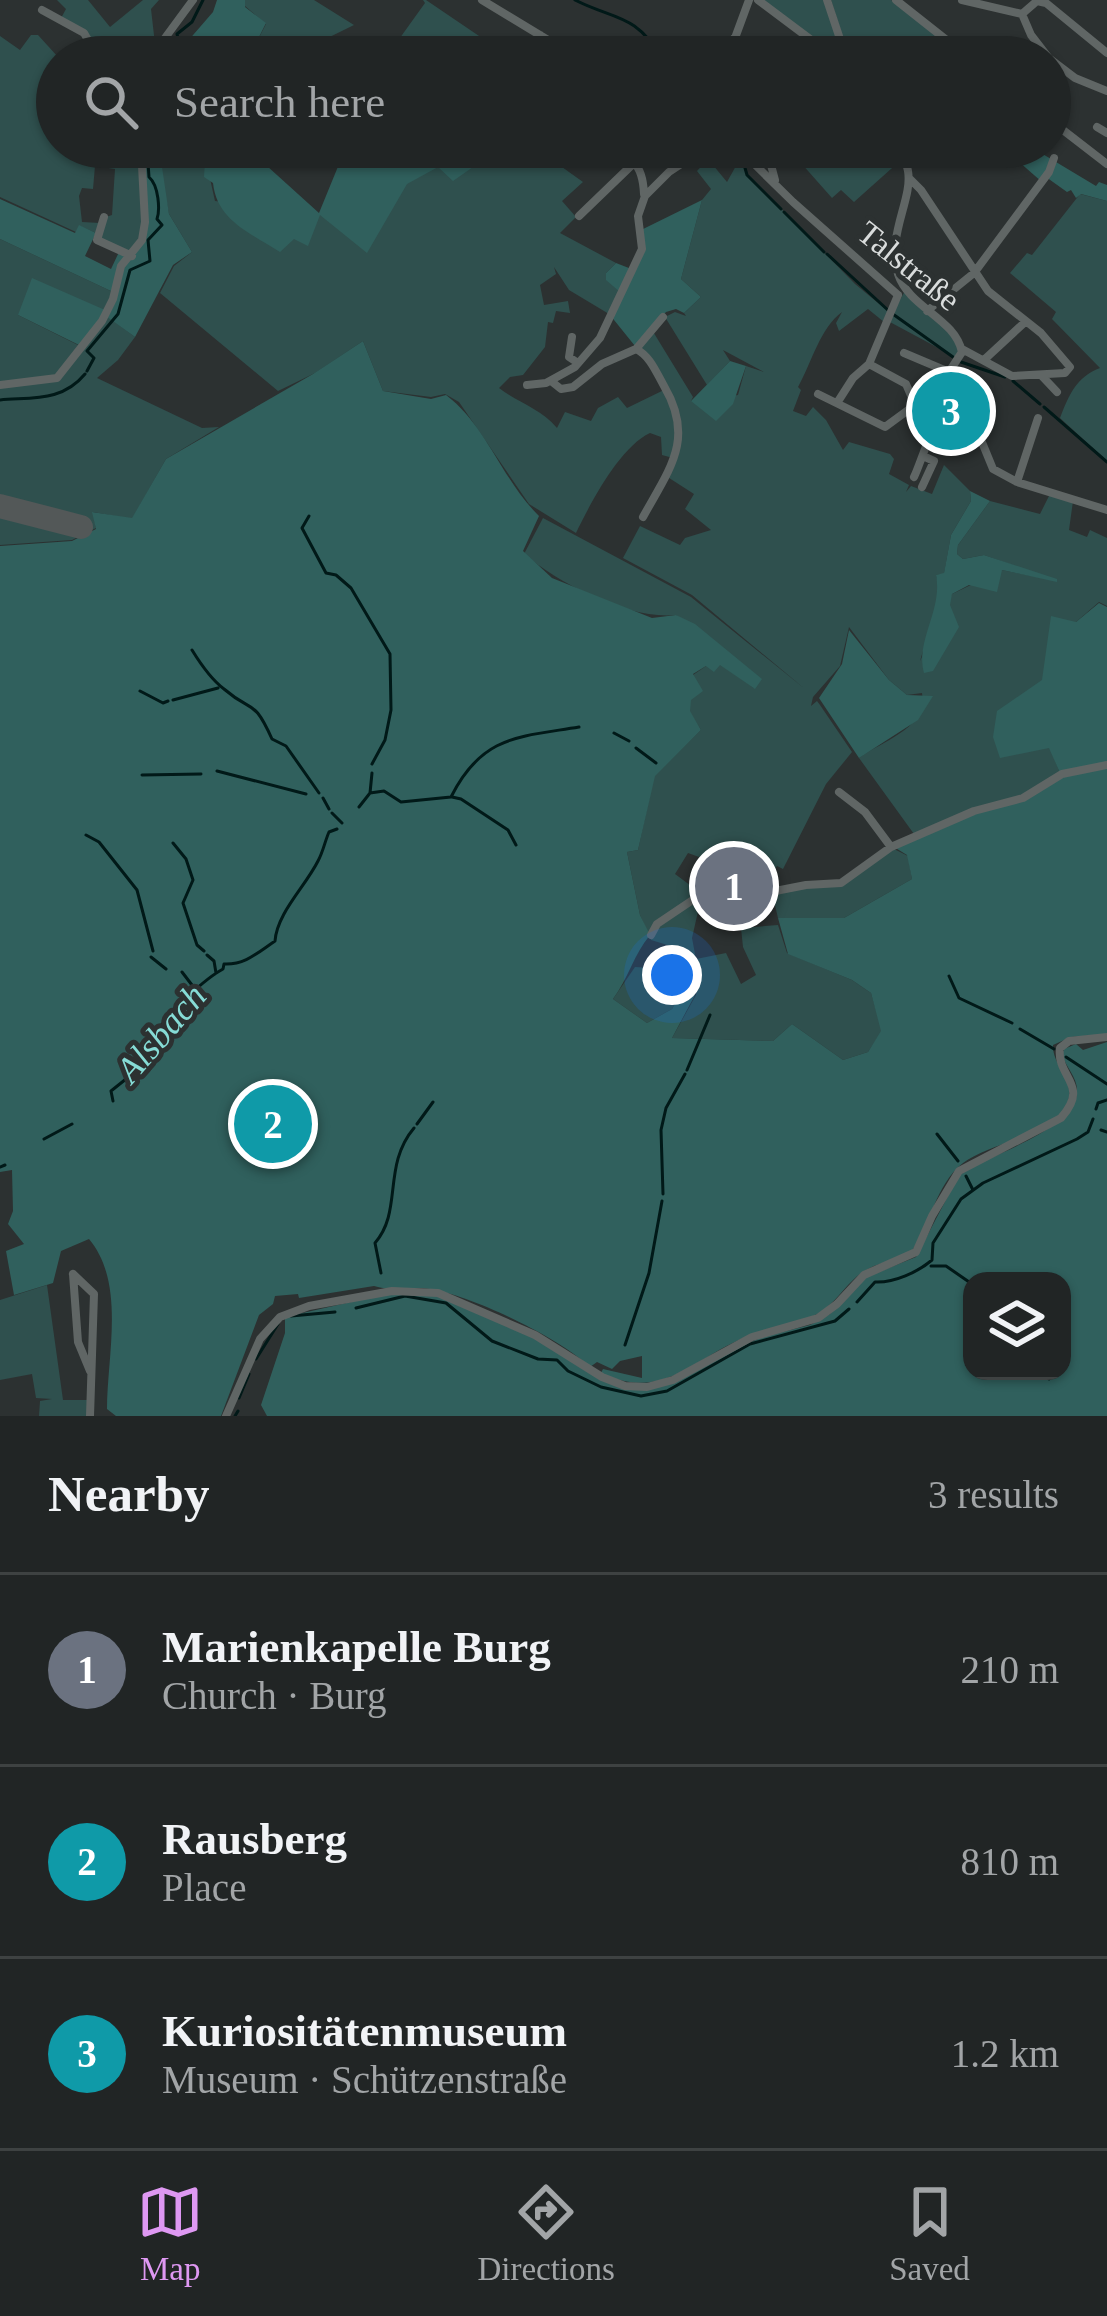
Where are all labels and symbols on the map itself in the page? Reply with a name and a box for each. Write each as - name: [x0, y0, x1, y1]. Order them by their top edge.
- street label: Talstraße: [851, 214, 967, 318]
- pin: 3: [912, 366, 990, 456]
- pin: 1: [695, 841, 773, 931]
- your location: [642, 945, 702, 1005]
- water label: Alsbach: [107, 976, 214, 1091]
- pin: 2: [234, 1079, 312, 1169]

